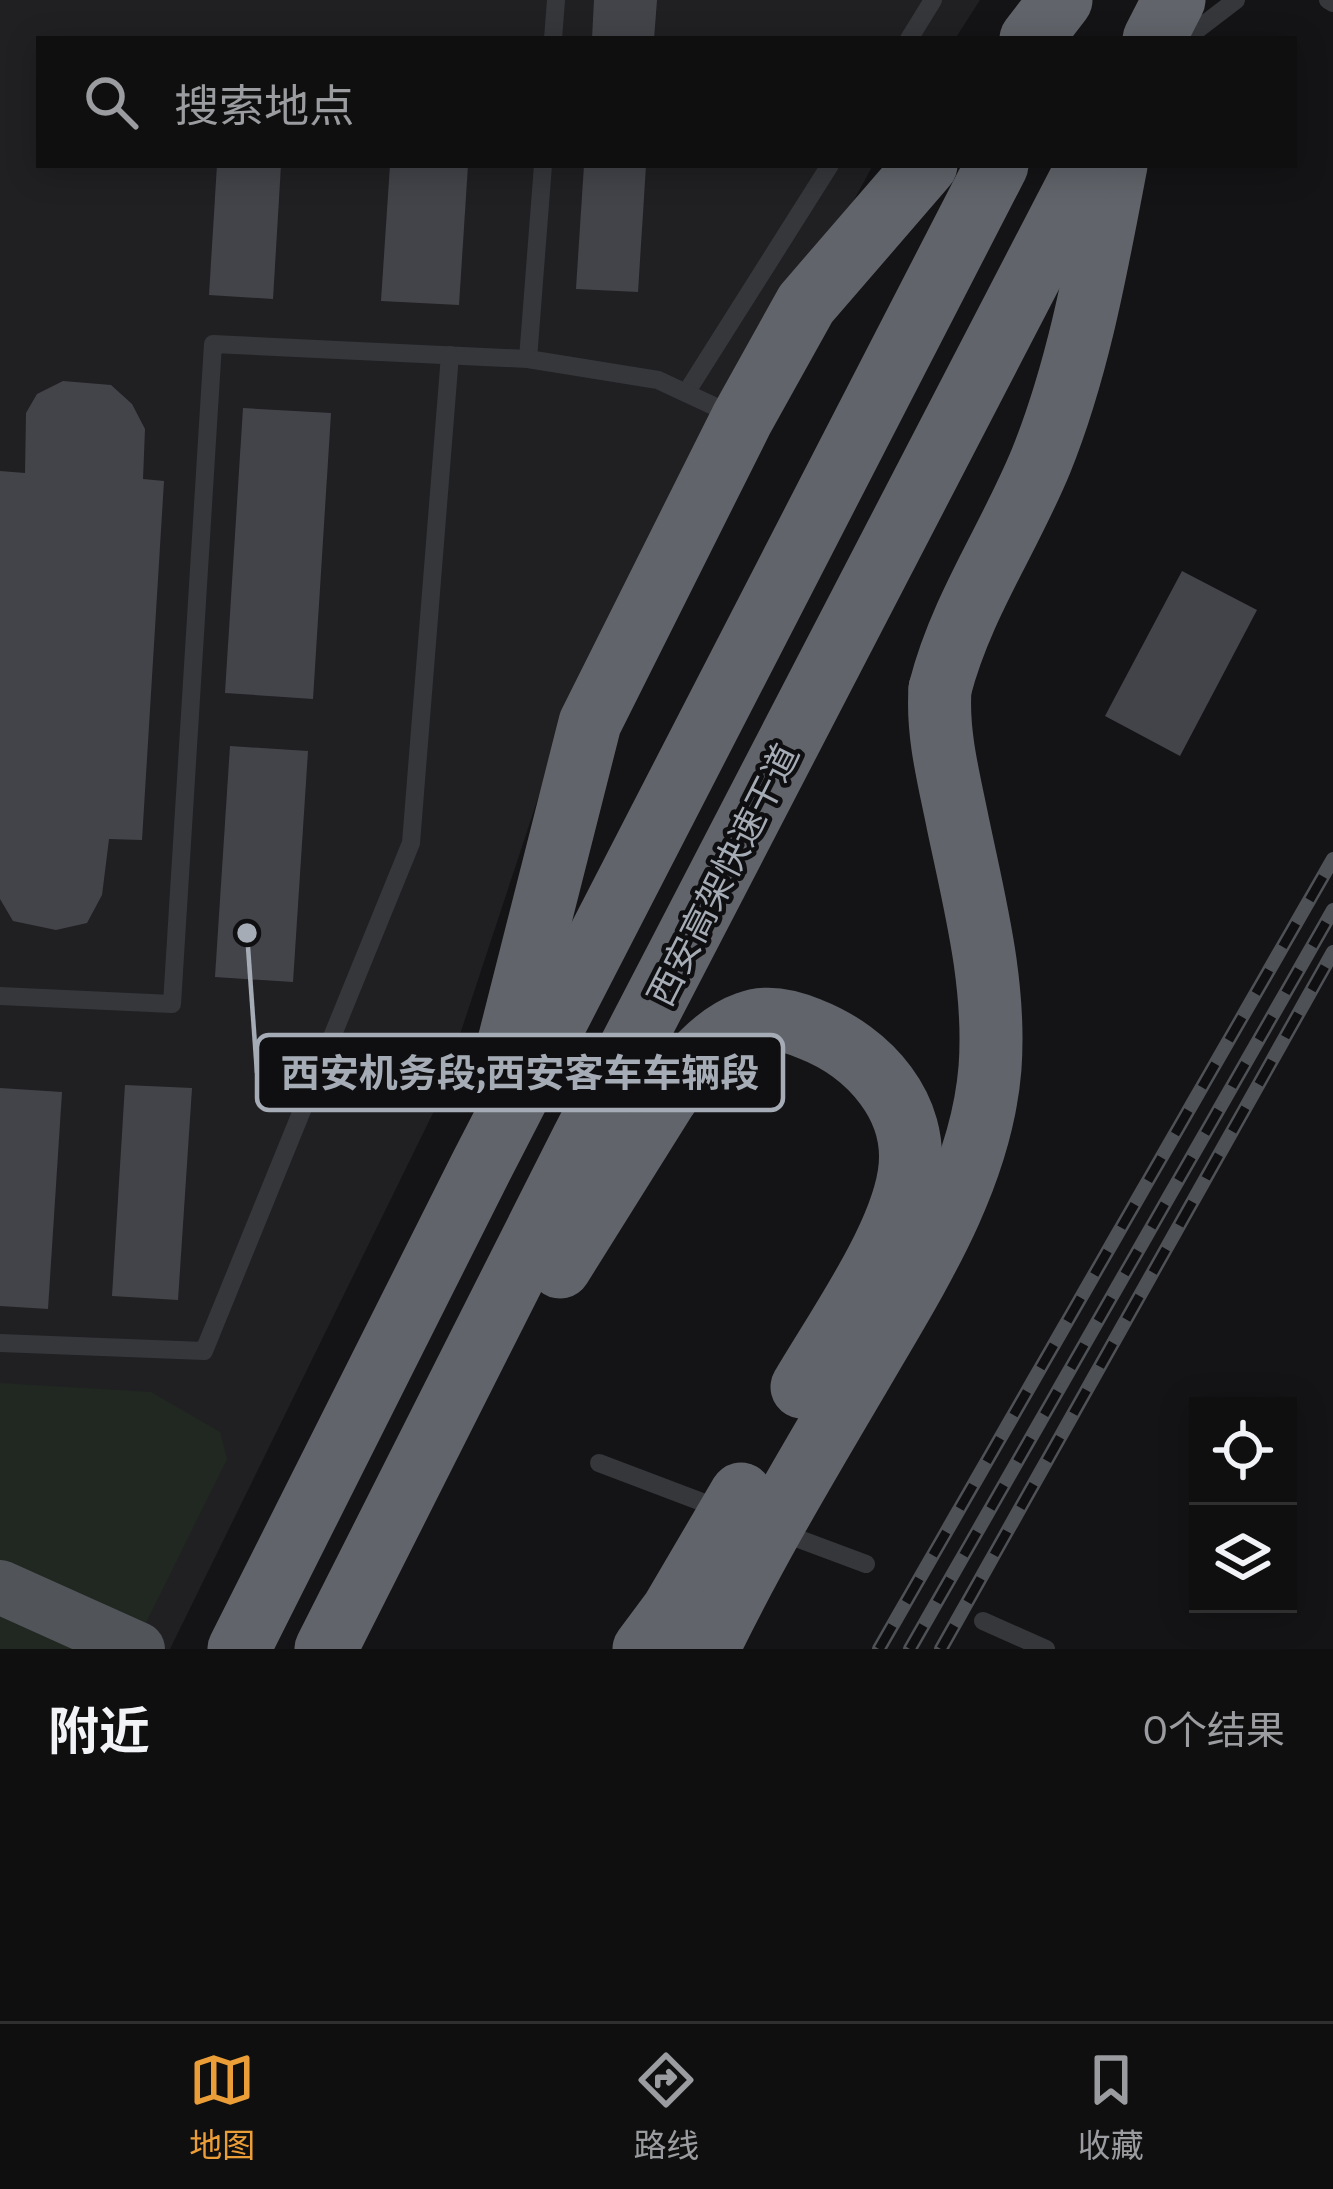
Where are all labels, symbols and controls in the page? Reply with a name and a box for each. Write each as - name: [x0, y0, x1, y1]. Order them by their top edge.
- search box: [36, 36, 1297, 168]
- icon: search: [78, 69, 144, 135]
- text: 搜索地点: [174, 76, 354, 131]
- street label: 西安高架快速干道: [636, 736, 806, 1012]
- callout: 西安机务段;西安客车车辆段: [257, 1035, 783, 1110]
- text: 西安机务段;西安客车车辆段: [281, 1047, 759, 1095]
- map controls: [1189, 1397, 1297, 1613]
- button: locate: [1189, 1397, 1297, 1505]
- button: layers: [1189, 1505, 1297, 1613]
- text: 附近: [48, 1697, 150, 1760]
- text: 0个结果: [1143, 1704, 1285, 1752]
- tab: 地图: [189, 2047, 255, 2167]
- tab: 路线: [633, 2047, 699, 2167]
- tab: 收藏: [1078, 2047, 1144, 2167]

